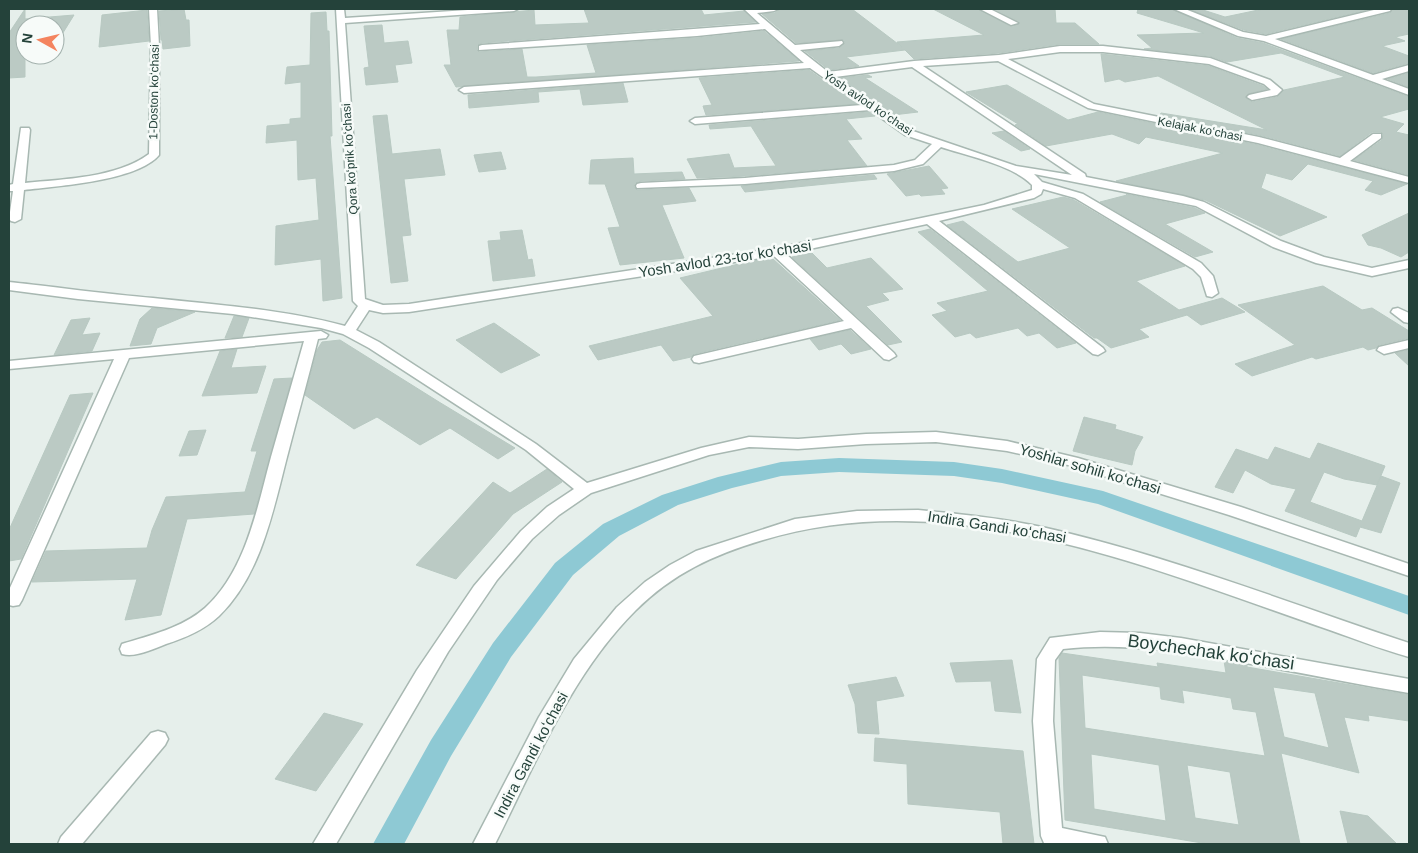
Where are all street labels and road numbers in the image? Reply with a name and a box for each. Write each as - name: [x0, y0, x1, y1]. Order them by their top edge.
- street label: 1-Doston koʻchasi: [146, 44, 162, 140]
- street label: Yosh avlod koʻchasi: [821, 68, 915, 138]
- street label: Qora koʻprik koʻchasi: [339, 103, 361, 215]
- street label: Kelajak koʻchasi: [1156, 114, 1244, 144]
- street label: Yosh avlod 23-tor koʻchasi: [637, 236, 812, 281]
- street label: Yoshlar sohili koʻchasi: [1018, 440, 1163, 497]
- street label: Indira Gandi koʻchasi: [927, 507, 1068, 546]
- street label: Boychechak koʻchasi: [1126, 630, 1296, 674]
- street label: Indira Gandi koʻchasi: [490, 689, 571, 821]

